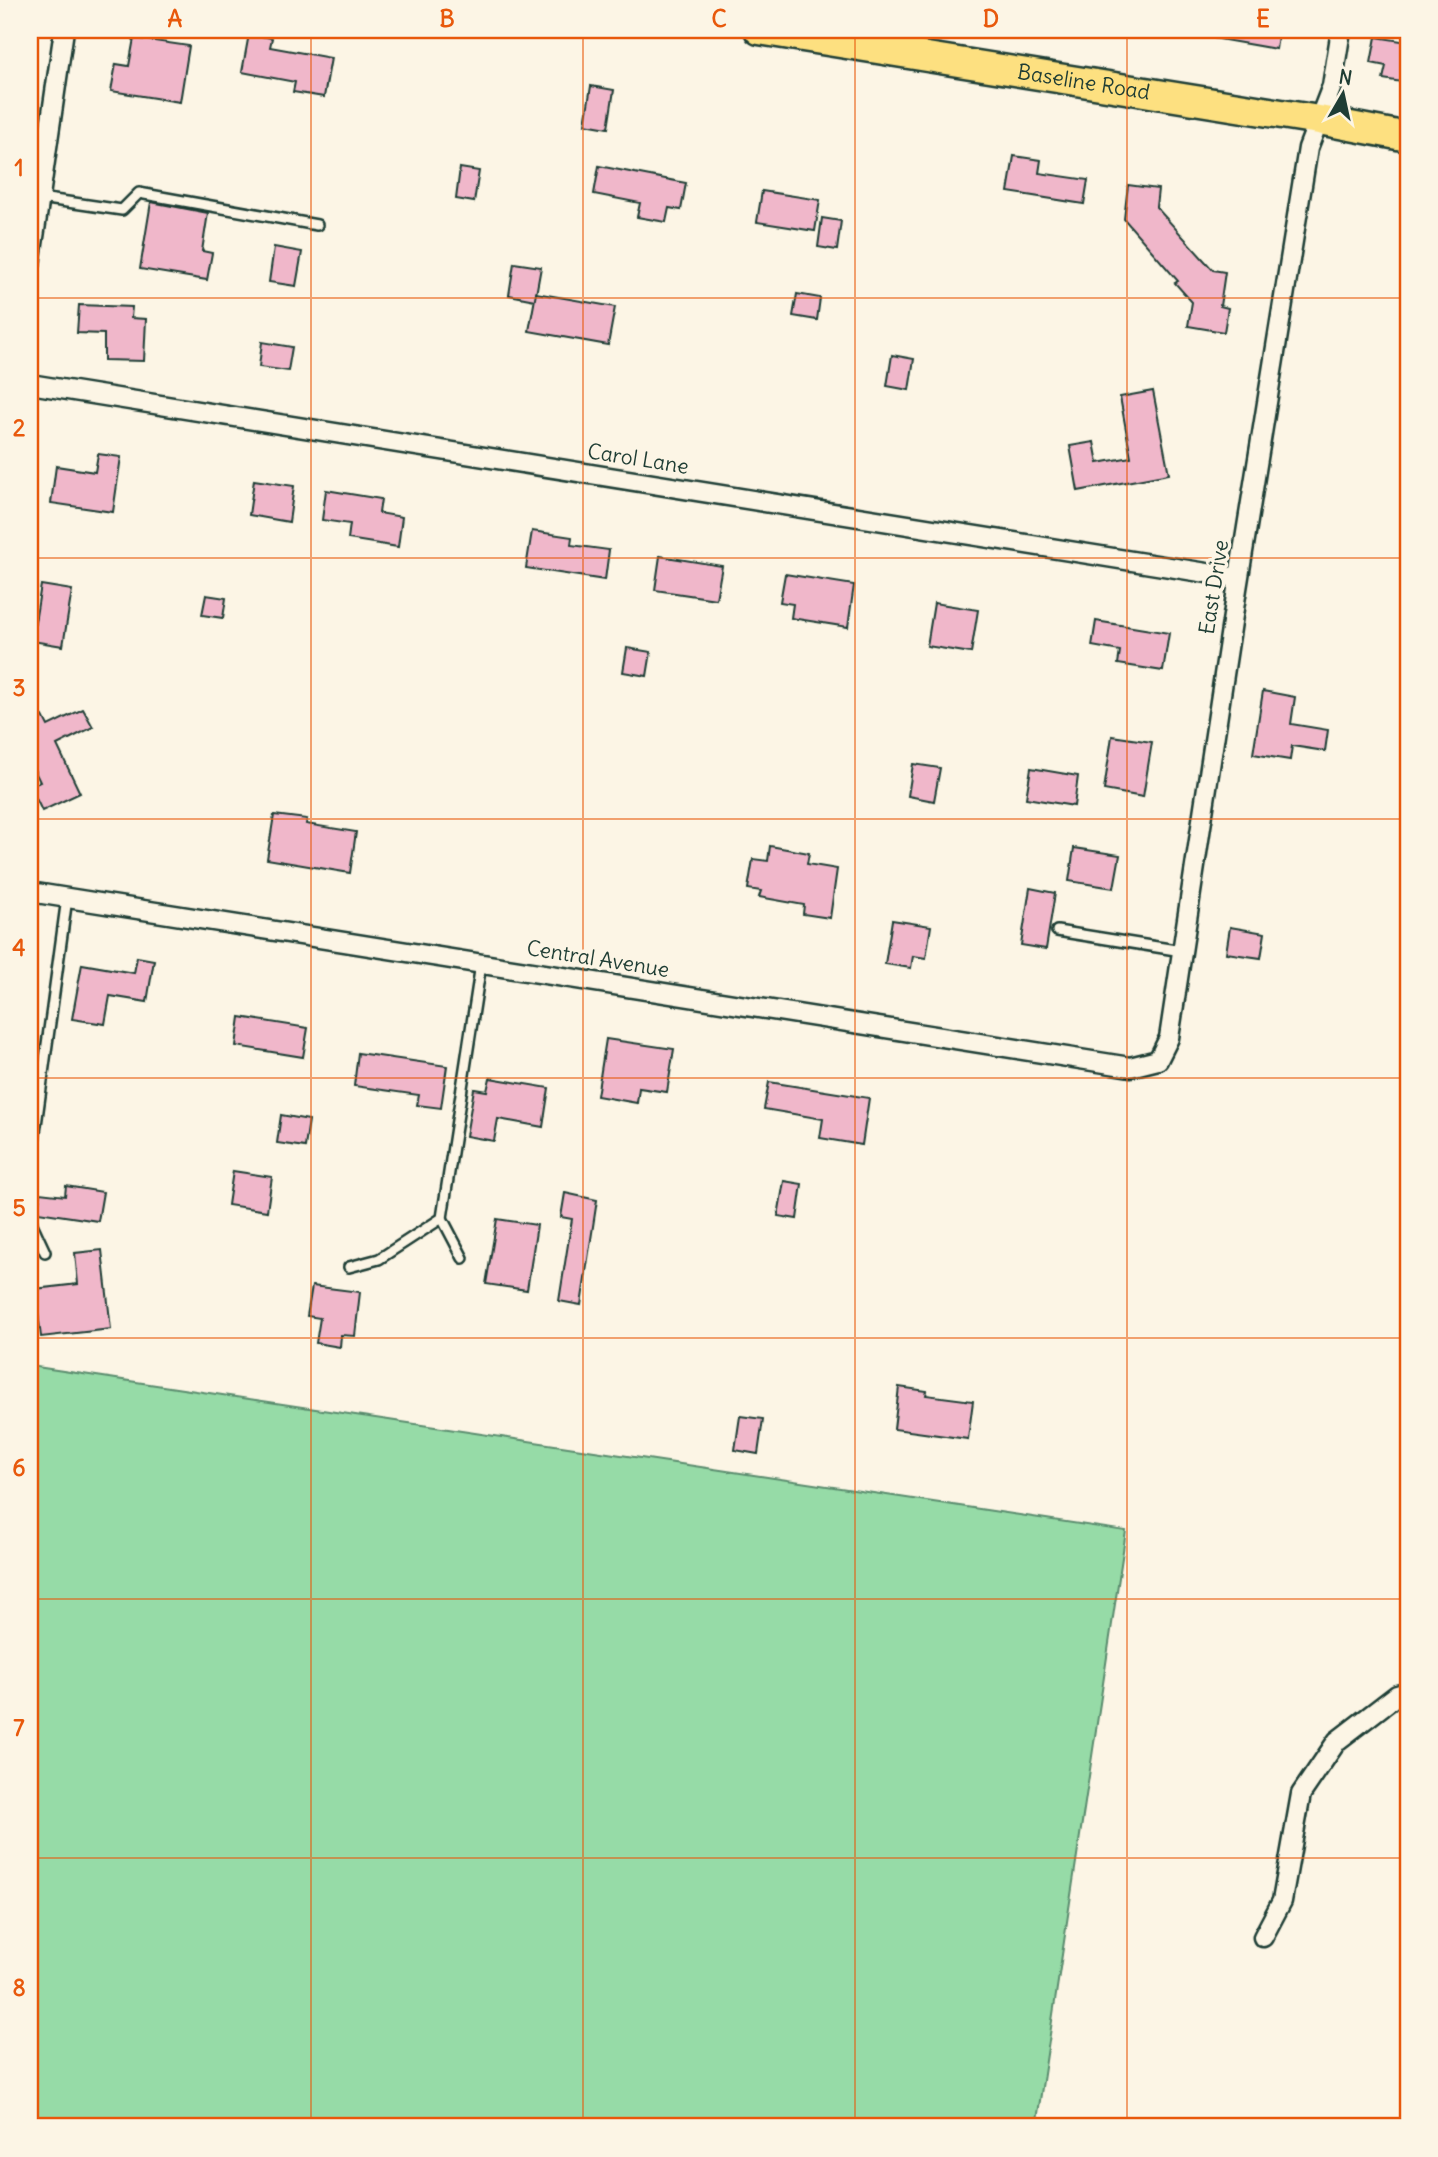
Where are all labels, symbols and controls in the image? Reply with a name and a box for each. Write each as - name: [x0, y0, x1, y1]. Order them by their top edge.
- text: A: [168, 4, 183, 33]
- text: B: [439, 4, 455, 33]
- text: C: [711, 4, 727, 33]
- text: D: [983, 4, 999, 33]
- text: E: [1256, 4, 1270, 33]
- street label: Baseline Road: [1016, 58, 1152, 106]
- north arrow: [1308, 60, 1378, 130]
- text: N: [1337, 64, 1354, 90]
- text: 1: [14, 153, 24, 182]
- text: 2: [13, 413, 26, 442]
- street label: Carol Lane: [585, 437, 691, 480]
- street label: East Drive: [1193, 538, 1234, 636]
- text: 3: [12, 673, 26, 702]
- text: 4: [12, 933, 26, 962]
- street label: Central Avenue: [525, 934, 671, 983]
- text: 5: [12, 1193, 26, 1222]
- text: 6: [12, 1453, 26, 1482]
- text: 7: [13, 1713, 25, 1742]
- text: 8: [12, 1973, 26, 2002]

